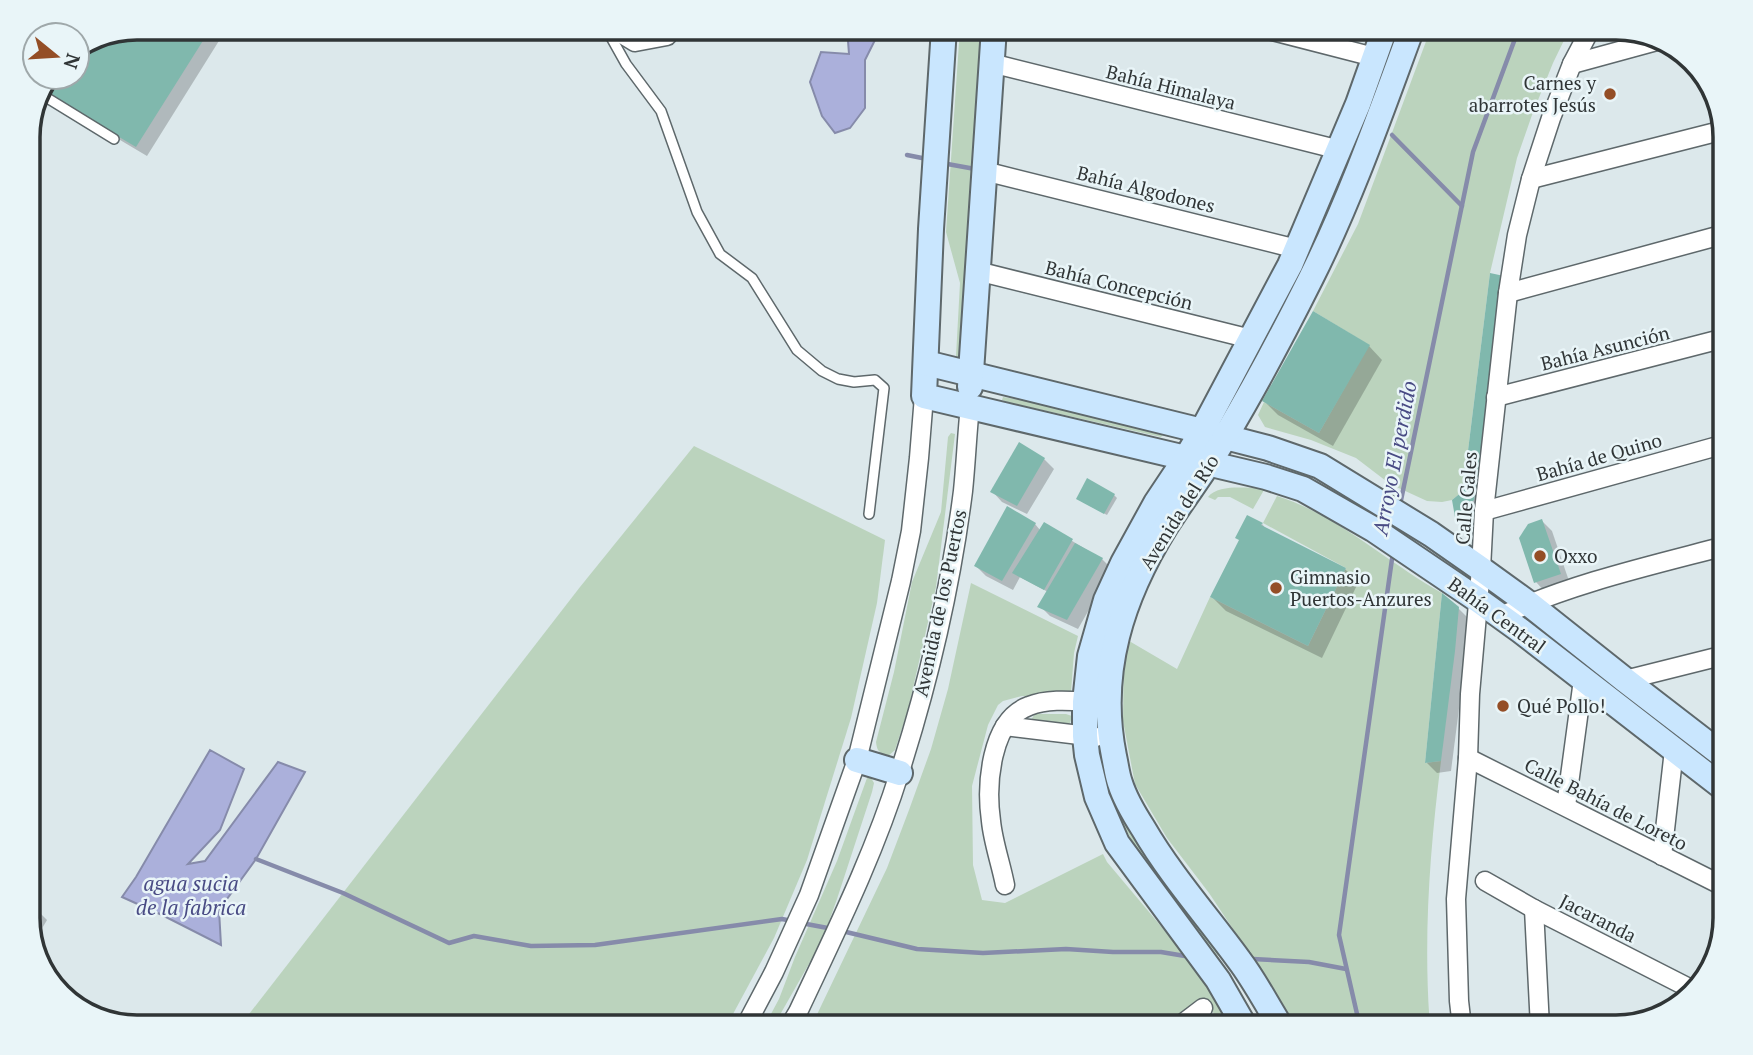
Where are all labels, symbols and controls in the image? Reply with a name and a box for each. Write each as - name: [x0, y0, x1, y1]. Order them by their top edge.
- north arrow: [21, 21, 91, 91]
- text: N: [58, 51, 87, 73]
- street label: Bahía Himalaya: [1104, 58, 1239, 115]
- place label: Carnes y abarrotes Jesús: [1469, 70, 1596, 117]
- marker: Carnes y abarrotes Jesús: [1602, 86, 1618, 102]
- street label: Bahía Algodones: [1075, 159, 1218, 218]
- street label: Bahía Concepción: [1043, 254, 1195, 315]
- street label: Bahía Asunción: [1538, 319, 1672, 376]
- water label: Arroyo El perdido: [1365, 378, 1423, 539]
- street label: Bahía de Quino: [1533, 427, 1665, 486]
- street label: Avenida del Río: [1133, 450, 1224, 574]
- street label: Calle Gales: [1449, 450, 1482, 546]
- street label: Avenida de los Puertos: [907, 507, 972, 699]
- place label: Oxxo: [1554, 543, 1598, 568]
- marker: Oxxo: [1532, 548, 1548, 564]
- place label: Gimnasio Puertos-Anzures: [1290, 564, 1432, 611]
- street label: Bahía Central: [1444, 571, 1551, 658]
- marker: Gimnasio Puertos-Anzures: [1268, 580, 1284, 596]
- place label: Qué Pollo!: [1517, 693, 1606, 718]
- marker: Qué Pollo!: [1495, 698, 1511, 714]
- street label: Calle Bahía de Loreto: [1520, 752, 1692, 856]
- water label: agua sucia de la fabrica: [136, 869, 246, 921]
- street label: Jacaranda: [1556, 888, 1641, 948]

